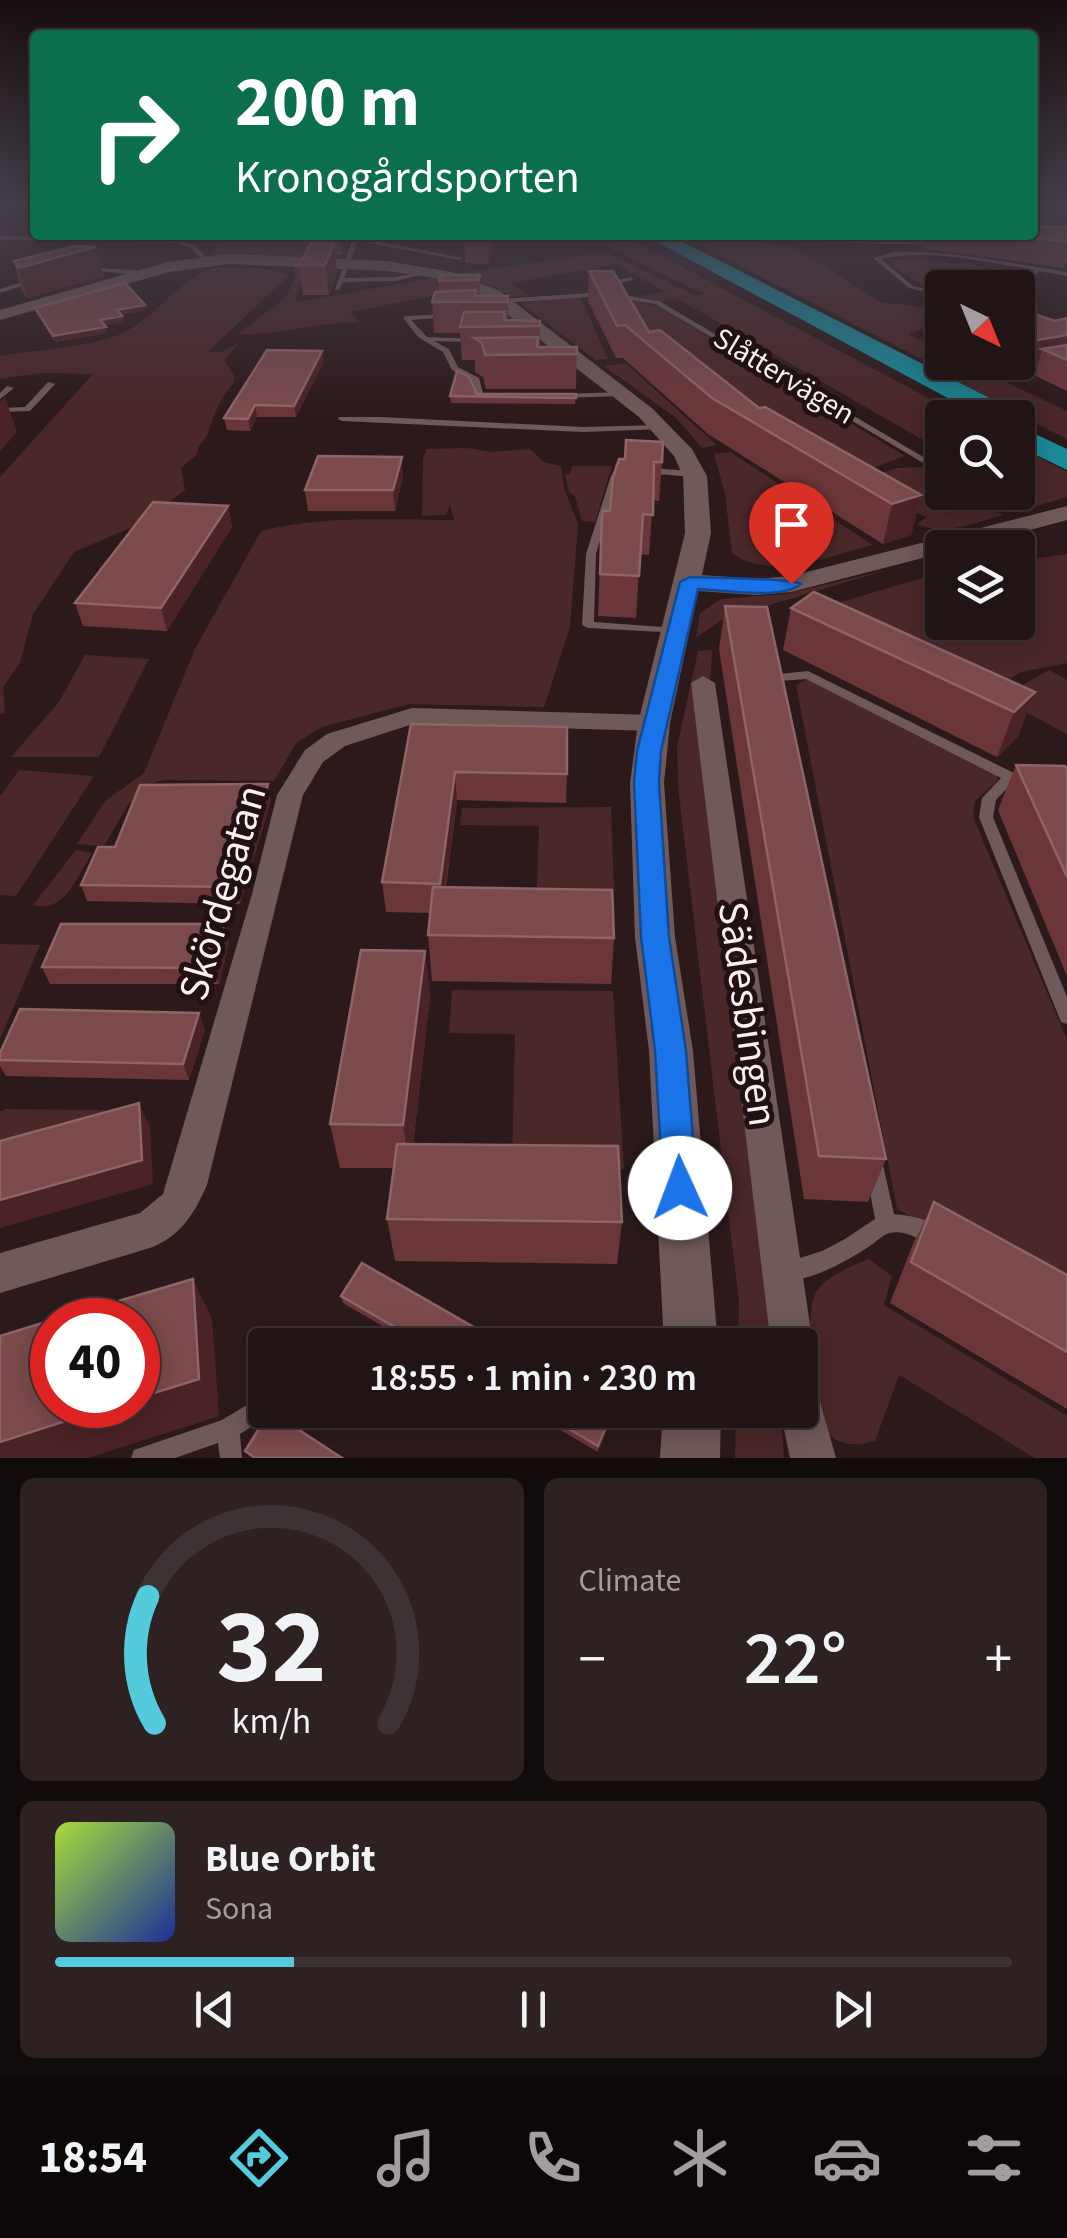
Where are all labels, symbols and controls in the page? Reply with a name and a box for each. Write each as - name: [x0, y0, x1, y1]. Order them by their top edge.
- text: 200 m: [235, 53, 420, 153]
- icon: right: [70, 70, 200, 200]
- text: Kronogårdsporten: [235, 146, 580, 210]
- north arrow: [925, 270, 1035, 380]
- map controls: [925, 270, 1035, 640]
- street label: Slåttervägen: [705, 317, 863, 435]
- button: search: [925, 400, 1035, 510]
- pin: [749, 482, 834, 585]
- icon: arrive: [764, 497, 819, 552]
- button: layers: [925, 530, 1035, 640]
- street label: Skördegatan: [164, 778, 282, 1008]
- street label: Sädesbingen: [702, 898, 792, 1130]
- position arrow: [628, 1136, 732, 1240]
- speed limit sign: 40: [30, 1298, 160, 1428]
- text: 18:55 · 1 min · 230 m: [369, 1351, 697, 1405]
- text: Climate: [579, 1558, 681, 1604]
- text: 32: [217, 1575, 327, 1723]
- text: 22°: [744, 1606, 847, 1713]
- text: −: [579, 1621, 606, 1699]
- text: +: [985, 1621, 1012, 1699]
- text: km/h: [232, 1696, 311, 1747]
- text: Blue Orbit: [205, 1832, 376, 1886]
- text: Sona: [205, 1886, 273, 1932]
- icon: previous: [187, 1982, 242, 2037]
- icon: pause: [506, 1982, 561, 2037]
- icon: next: [825, 1982, 880, 2037]
- icon: directions: [224, 2123, 294, 2193]
- icon: music: [371, 2123, 441, 2193]
- icon: phone: [518, 2123, 588, 2193]
- icon: climate: [665, 2123, 735, 2193]
- icon: car: [812, 2123, 882, 2193]
- icon: filters: [959, 2123, 1029, 2193]
- text: 18:54: [38, 2126, 147, 2190]

